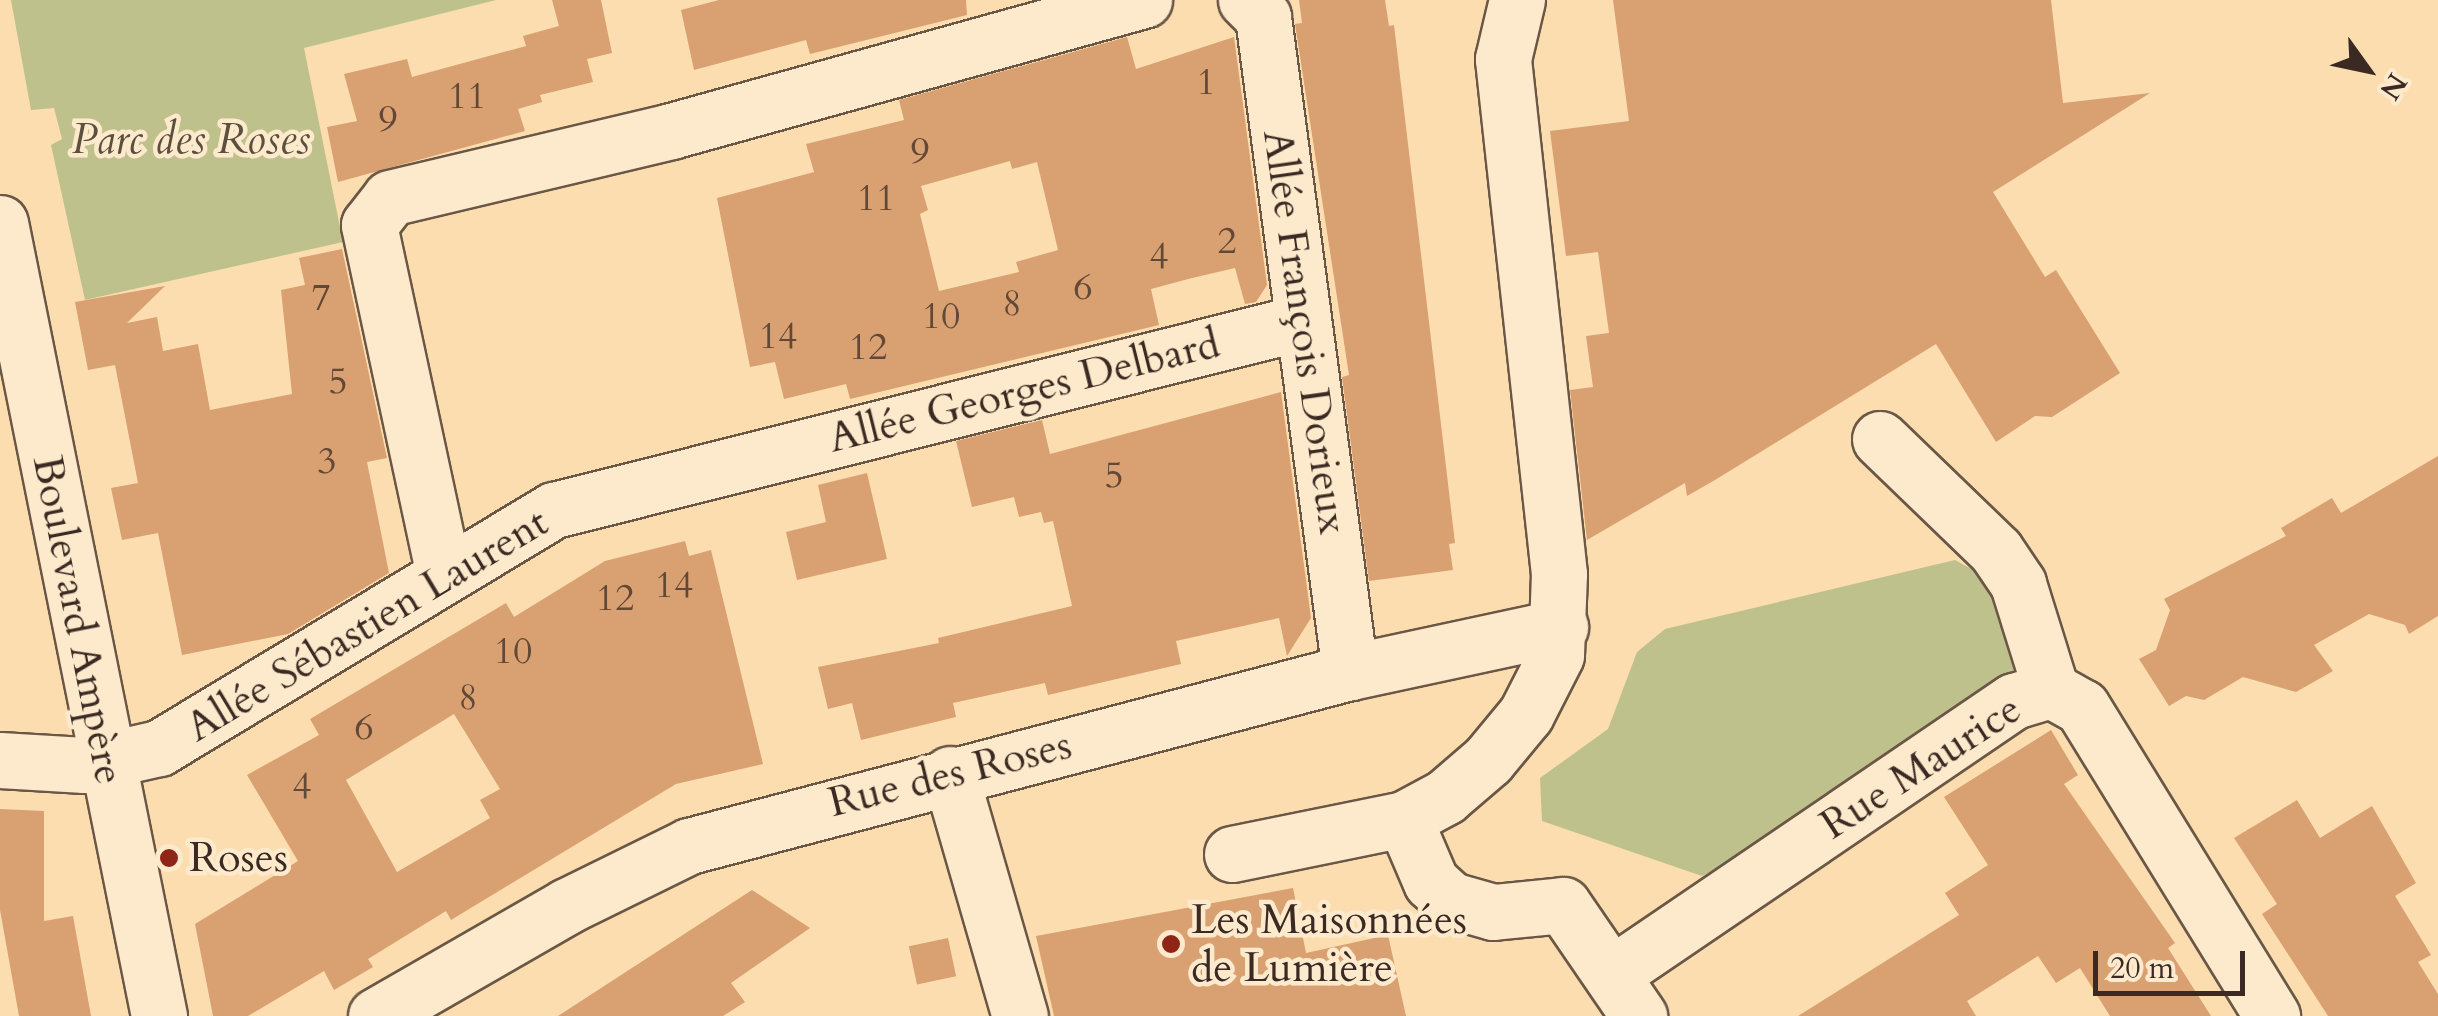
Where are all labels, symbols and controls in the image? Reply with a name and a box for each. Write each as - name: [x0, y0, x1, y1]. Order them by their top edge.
- north arrow: [2318, 20, 2418, 120]
- house number: 1: [1196, 60, 1216, 106]
- text: N: [2371, 66, 2416, 107]
- house number: 11: [448, 74, 486, 120]
- house number: 9: [378, 97, 398, 143]
- park label: Parc des Roses: [72, 115, 310, 165]
- street label: Allée François Dorieux: [1252, 127, 1358, 537]
- house number: 9: [910, 129, 930, 175]
- house number: 11: [857, 176, 895, 222]
- house number: 2: [1217, 219, 1237, 265]
- house number: 4: [1149, 234, 1169, 280]
- house number: 6: [1073, 265, 1093, 311]
- house number: 7: [311, 276, 331, 322]
- house number: 8: [1002, 281, 1022, 327]
- house number: 10: [922, 294, 960, 340]
- house number: 14: [759, 314, 797, 360]
- street label: Allée Georges Delbard: [823, 318, 1225, 464]
- house number: 12: [849, 325, 887, 371]
- house number: 5: [328, 359, 348, 405]
- house number: 3: [317, 439, 337, 485]
- street label: Boulevard Ampère: [21, 451, 135, 789]
- house number: 5: [1104, 453, 1124, 499]
- street label: Allée Sébastien Laurent: [177, 497, 557, 753]
- house number: 14: [655, 563, 693, 609]
- house number: 12: [596, 576, 634, 622]
- house number: 10: [494, 629, 532, 675]
- house number: 8: [458, 675, 478, 721]
- street label: Rue Maurice: [1811, 684, 2031, 850]
- house number: 6: [354, 705, 374, 751]
- street label: Rue des Roses: [823, 720, 1077, 828]
- house number: 4: [292, 764, 312, 810]
- place label: Roses: [189, 833, 288, 883]
- marker: Roses: [158, 847, 180, 869]
- place label: Les Maisonnées de Lumière: [1191, 895, 1467, 994]
- scale bar: [2098, 931, 2250, 993]
- marker: Les Maisonnées de Lumière: [1160, 933, 1182, 955]
- text: 20 m: [2110, 948, 2174, 989]

